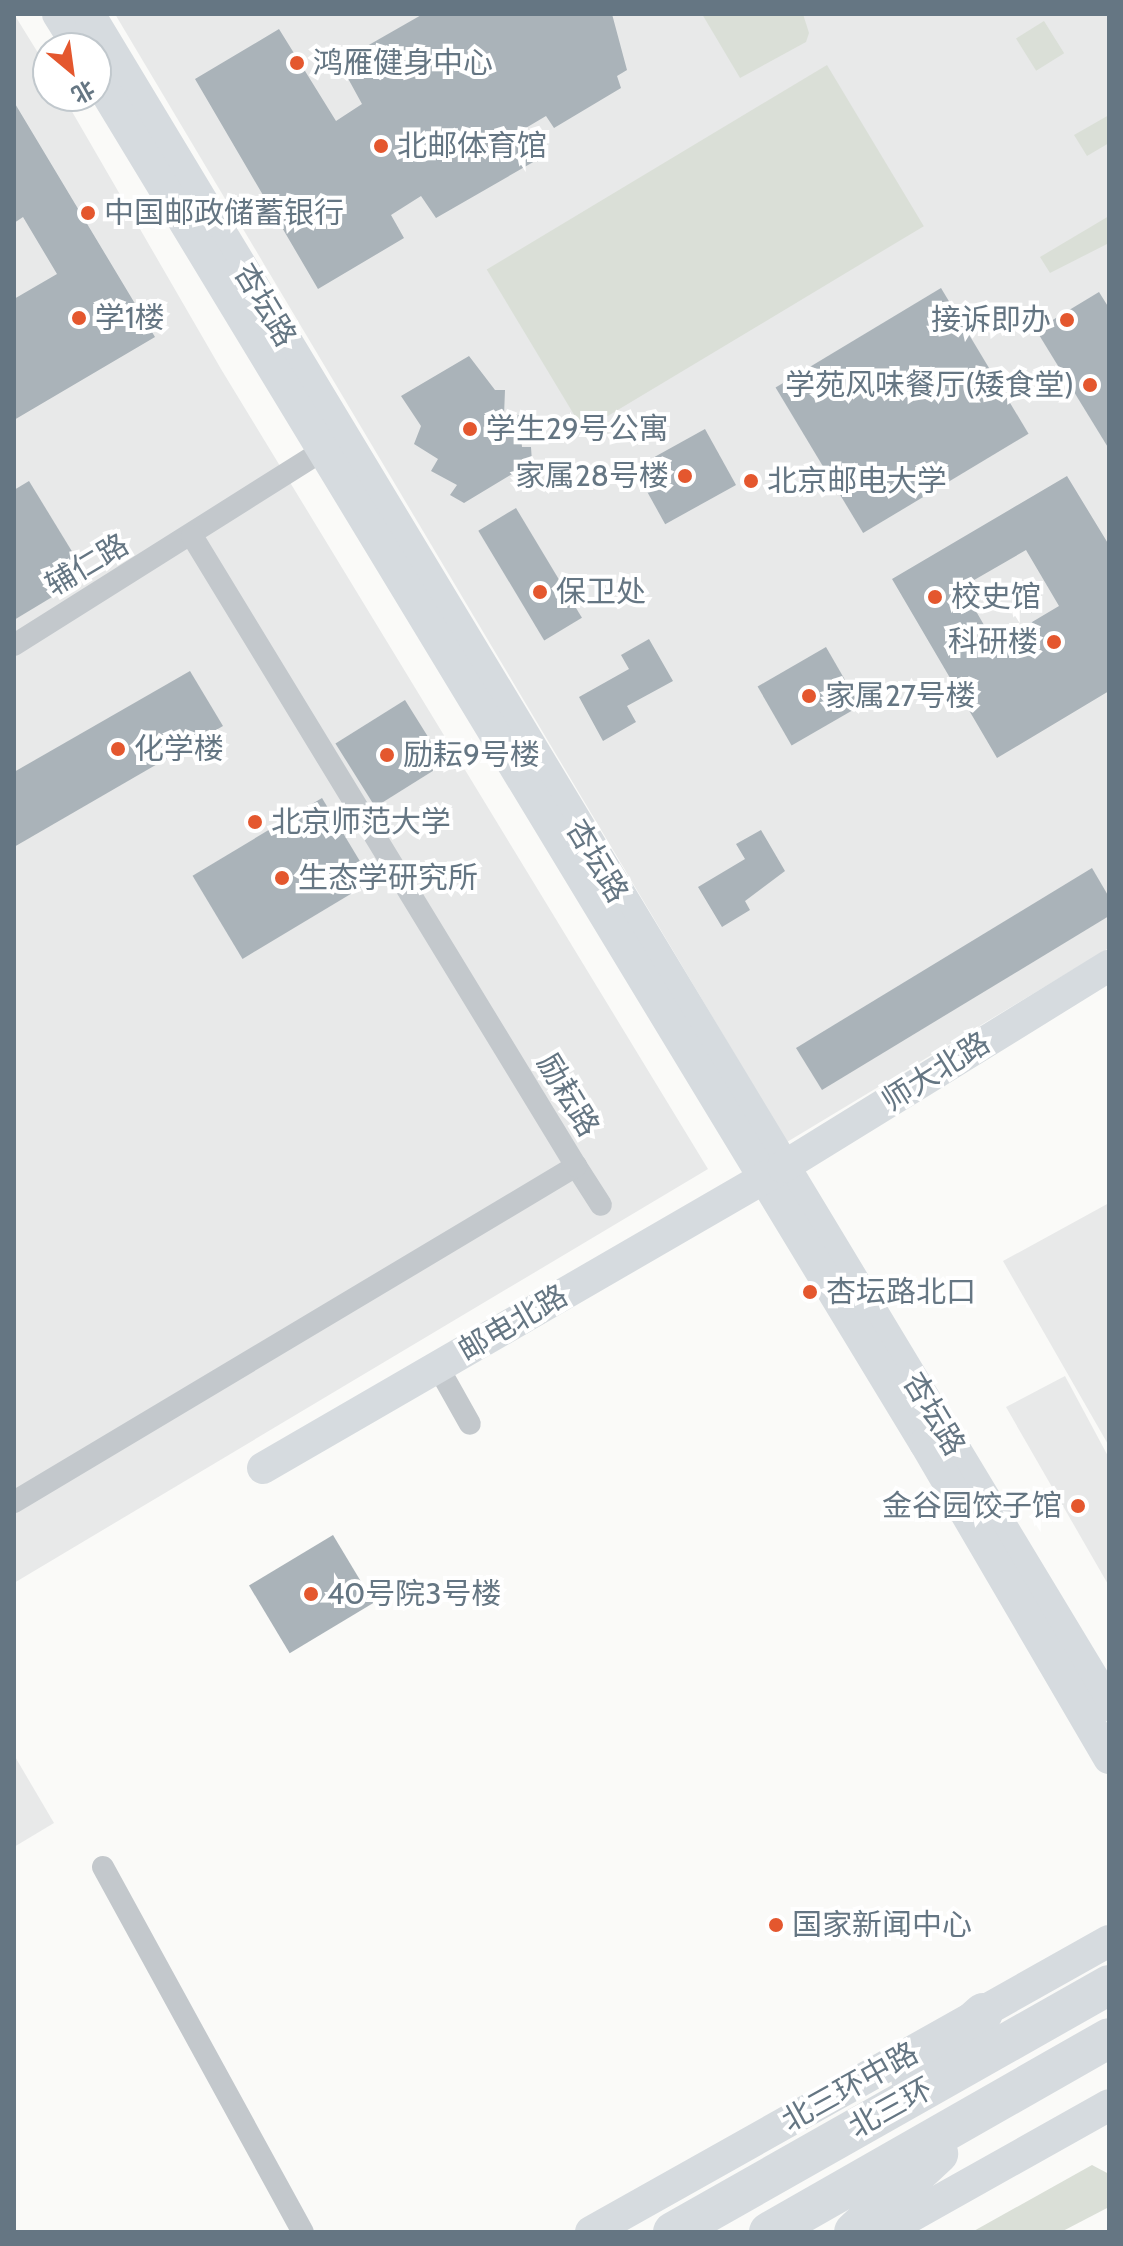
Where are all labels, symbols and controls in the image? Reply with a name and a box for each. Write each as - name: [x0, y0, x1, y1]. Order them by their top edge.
- north arrow: [32, 32, 112, 112]
- place label: 鸿雁健身中心: [313, 45, 493, 81]
- marker: 鸿雁健身中心: [288, 54, 306, 72]
- text: 北: [67, 75, 99, 109]
- place label: 北邮体育馆: [397, 128, 547, 164]
- marker: 北邮体育馆: [372, 137, 390, 155]
- place label: 中国邮政储蓄银行: [104, 195, 344, 231]
- marker: 中国邮政储蓄银行: [79, 204, 97, 222]
- street label: 杏坛路: [226, 257, 304, 353]
- place label: 学1楼: [95, 300, 165, 336]
- place label: 接诉即办: [931, 302, 1051, 338]
- marker: 学1楼: [70, 309, 88, 327]
- marker: 接诉即办: [1058, 311, 1076, 329]
- place label: 学苑风味餐厅(矮食堂): [785, 367, 1074, 403]
- marker: 学苑风味餐厅(矮食堂): [1081, 376, 1099, 394]
- place label: 学生29号公寓: [486, 411, 669, 447]
- marker: 学生29号公寓: [461, 420, 479, 438]
- place label: 家属28号楼: [515, 458, 669, 494]
- place label: 北京邮电大学: [767, 463, 947, 499]
- marker: 家属28号楼: [676, 467, 694, 485]
- marker: 北京邮电大学: [742, 472, 760, 490]
- street label: 辅仁路: [39, 526, 135, 604]
- place label: 保卫处: [556, 574, 646, 610]
- place label: 校史馆: [951, 579, 1041, 615]
- marker: 保卫处: [531, 583, 549, 601]
- marker: 校史馆: [926, 588, 944, 606]
- place label: 科研楼: [948, 624, 1038, 660]
- marker: 科研楼: [1045, 633, 1063, 651]
- place label: 家属27号楼: [825, 678, 976, 714]
- marker: 家属27号楼: [800, 687, 818, 705]
- place label: 化学楼: [134, 731, 224, 767]
- place label: 励耘9号楼: [403, 737, 540, 773]
- marker: 化学楼: [109, 740, 127, 758]
- marker: 励耘9号楼: [378, 746, 396, 764]
- place label: 北京师范大学: [271, 804, 451, 840]
- marker: 北京师范大学: [246, 813, 264, 831]
- street label: 杏坛路: [558, 813, 636, 909]
- place label: 生态学研究所: [298, 860, 478, 896]
- marker: 生态学研究所: [273, 869, 291, 887]
- street label: 师大北路: [876, 1025, 996, 1119]
- street label: 励耘路: [529, 1047, 607, 1143]
- place label: 杏坛路北口: [826, 1274, 976, 1310]
- street label: 邮电北路: [452, 1277, 574, 1369]
- marker: 杏坛路北口: [801, 1283, 819, 1301]
- street label: 杏坛路: [895, 1366, 973, 1462]
- place label: 金谷园饺子馆: [882, 1488, 1062, 1524]
- marker: 金谷园饺子馆: [1069, 1497, 1087, 1515]
- place label: 40号院3号楼: [327, 1576, 502, 1612]
- marker: 40号院3号楼: [302, 1585, 320, 1603]
- place label: 国家新闻中心: [792, 1907, 972, 1943]
- marker: 国家新闻中心: [767, 1916, 785, 1934]
- street label: 北三环中路: [776, 2035, 924, 2139]
- street label: 北三环: [843, 2070, 939, 2146]

